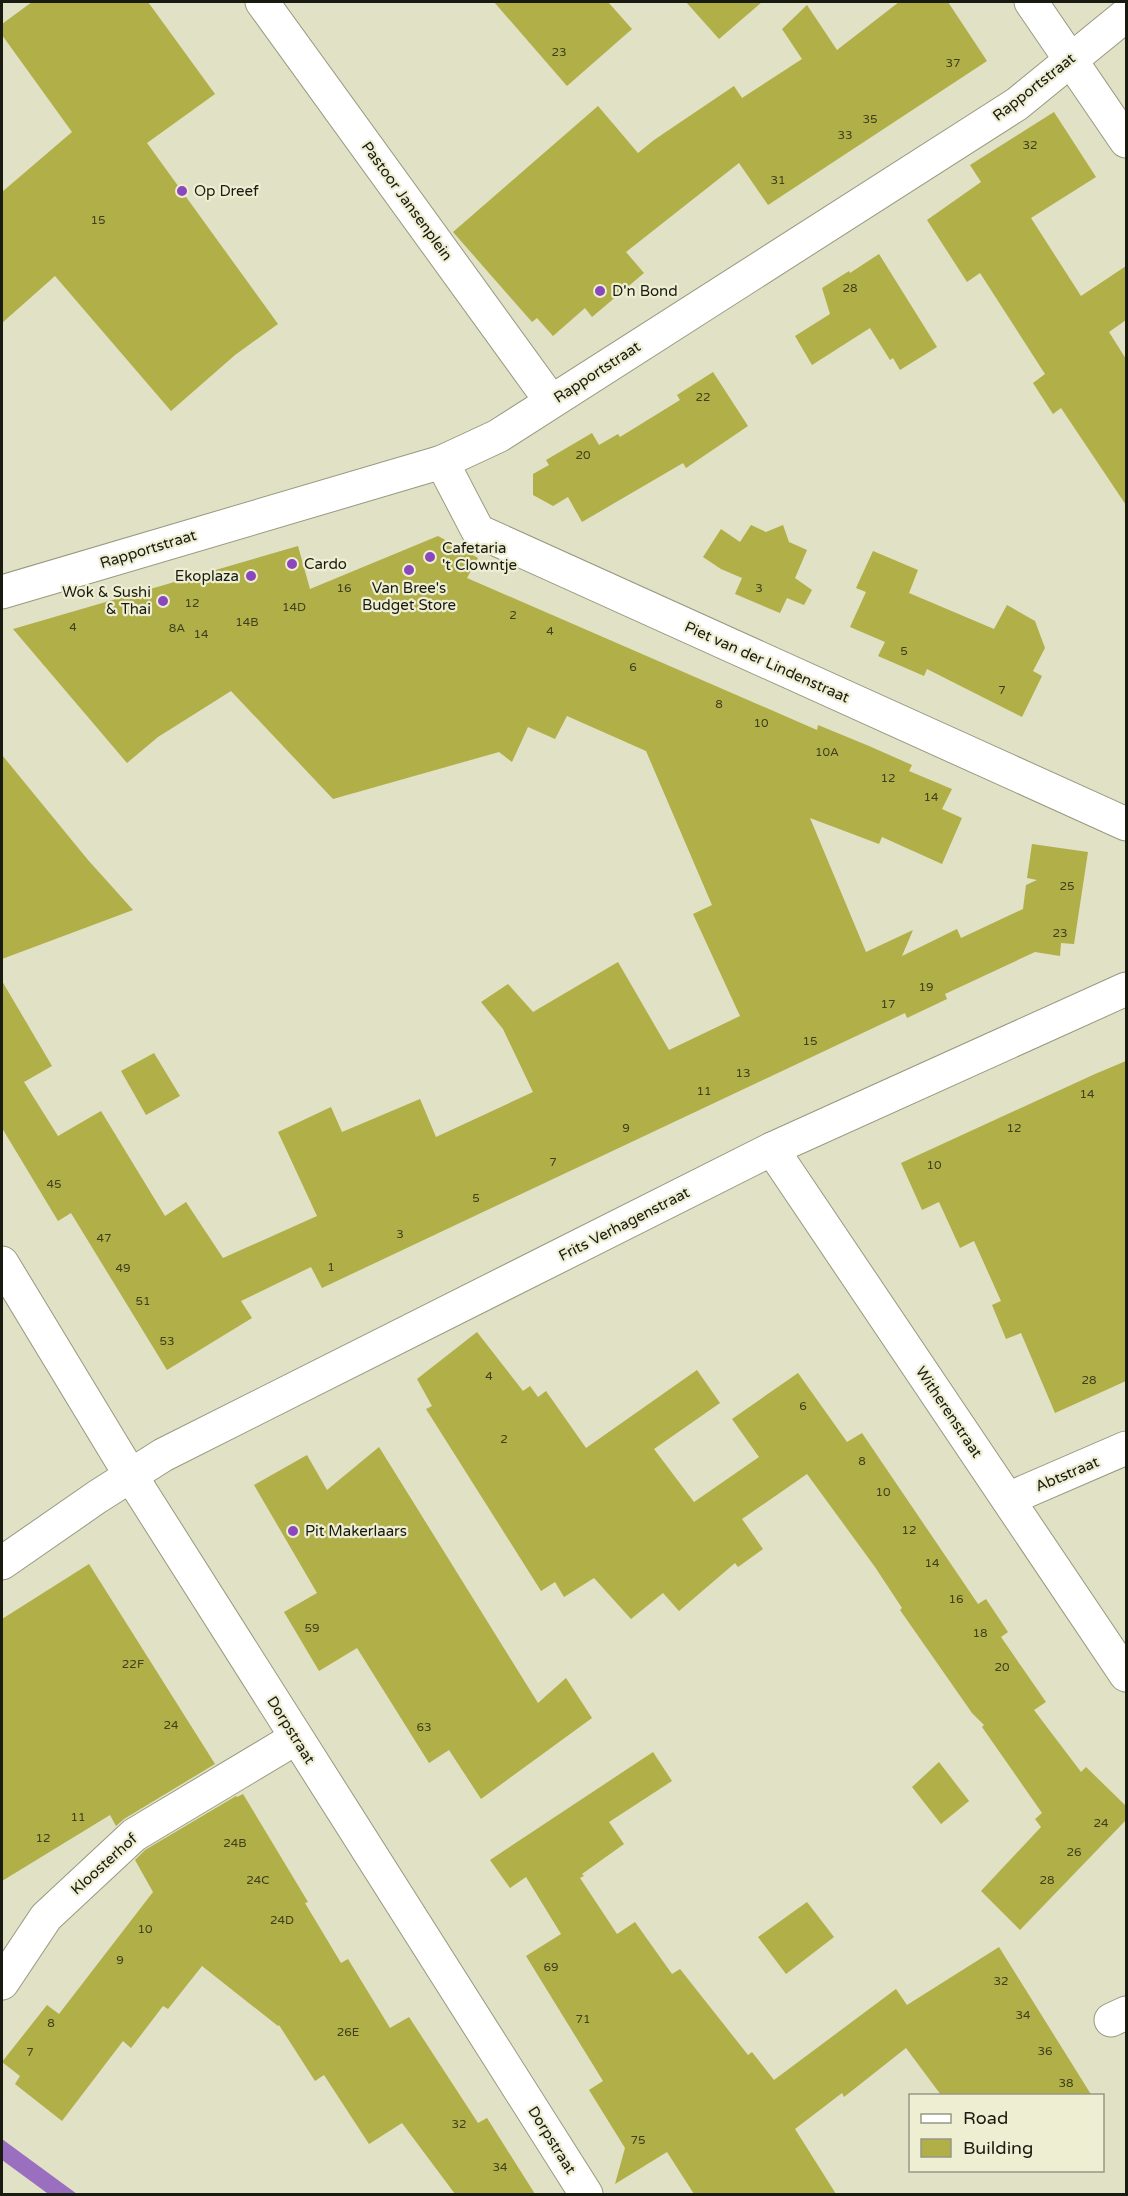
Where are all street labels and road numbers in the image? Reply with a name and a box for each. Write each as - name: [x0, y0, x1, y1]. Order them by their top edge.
- street label: Rapportstraat: [989, 49, 1079, 125]
- street label: Pastoor Jansenplein: [358, 138, 456, 264]
- street label: Rapportstraat: [550, 337, 644, 407]
- street label: Rapportstraat: [98, 526, 199, 572]
- street label: Piet van der Lindenstraat: [682, 618, 852, 707]
- street label: Frits Verhagenstraat: [556, 1183, 693, 1265]
- street label: Witherenstraat: [912, 1363, 986, 1461]
- street label: Abtstraat: [1033, 1452, 1102, 1495]
- street label: Dorpstraat: [263, 1693, 319, 1767]
- street label: Kloosterhof: [67, 1829, 141, 1898]
- street label: Dorpstraat: [524, 2103, 580, 2177]

